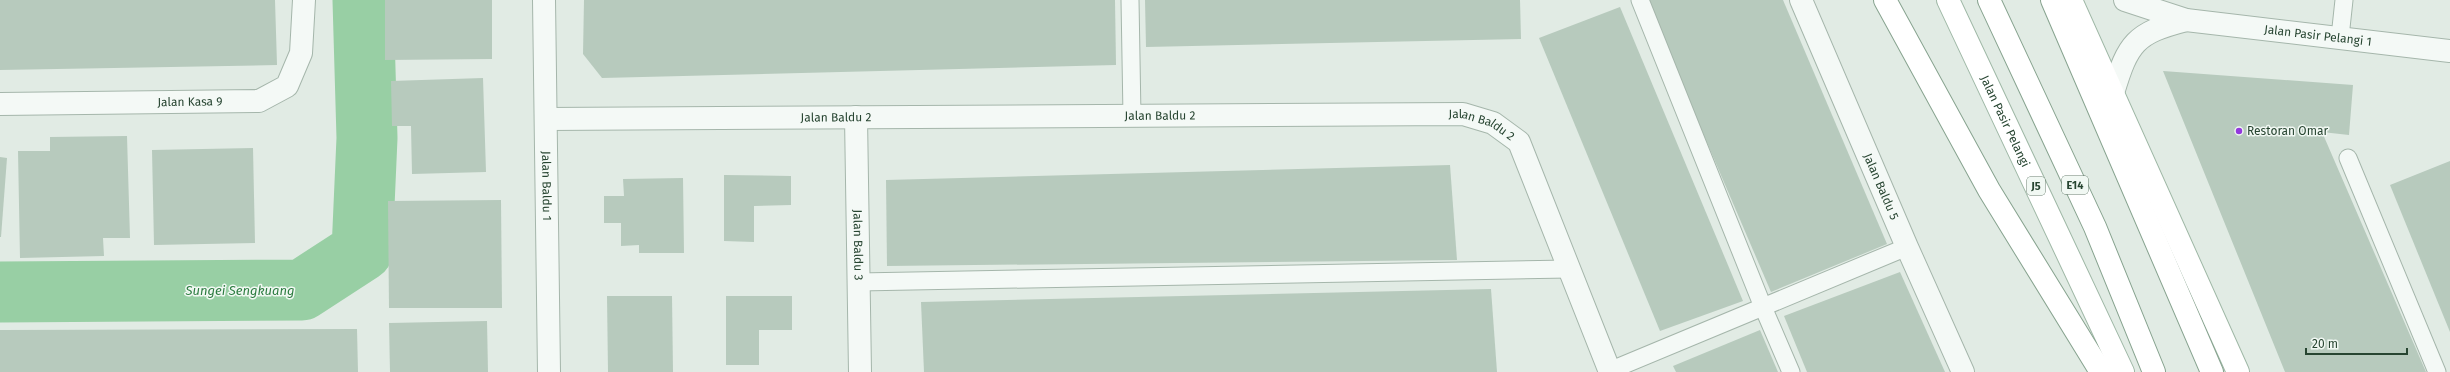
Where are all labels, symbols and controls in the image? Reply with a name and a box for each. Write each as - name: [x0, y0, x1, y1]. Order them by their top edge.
- street label: Jalan Pasir Pelangi 1: [2263, 22, 2372, 49]
- street label: Jalan Pasir Pelangi: [1977, 73, 2033, 169]
- street label: Jalan Kasa 9: [157, 94, 223, 109]
- street label: Jalan Baldu 2: [1449, 107, 1517, 143]
- street label: Jalan Baldu 2: [1125, 108, 1195, 123]
- street label: Jalan Baldu 2: [801, 110, 871, 125]
- place label: Restoran Omar: [2247, 124, 2328, 138]
- marker: Restoran Omar: [2234, 126, 2244, 136]
- street label: Jalan Baldu 1: [539, 151, 554, 221]
- street label: Jalan Baldu 5: [1861, 151, 1901, 222]
- road number: E14: [2062, 176, 2088, 194]
- road number: J5: [2027, 177, 2045, 195]
- street label: Jalan Baldu 3: [850, 209, 866, 281]
- water label: Sungei Sengkuang: [184, 283, 295, 298]
- scale bar: [2306, 330, 2407, 356]
- text: 20 m: [2312, 337, 2338, 351]

